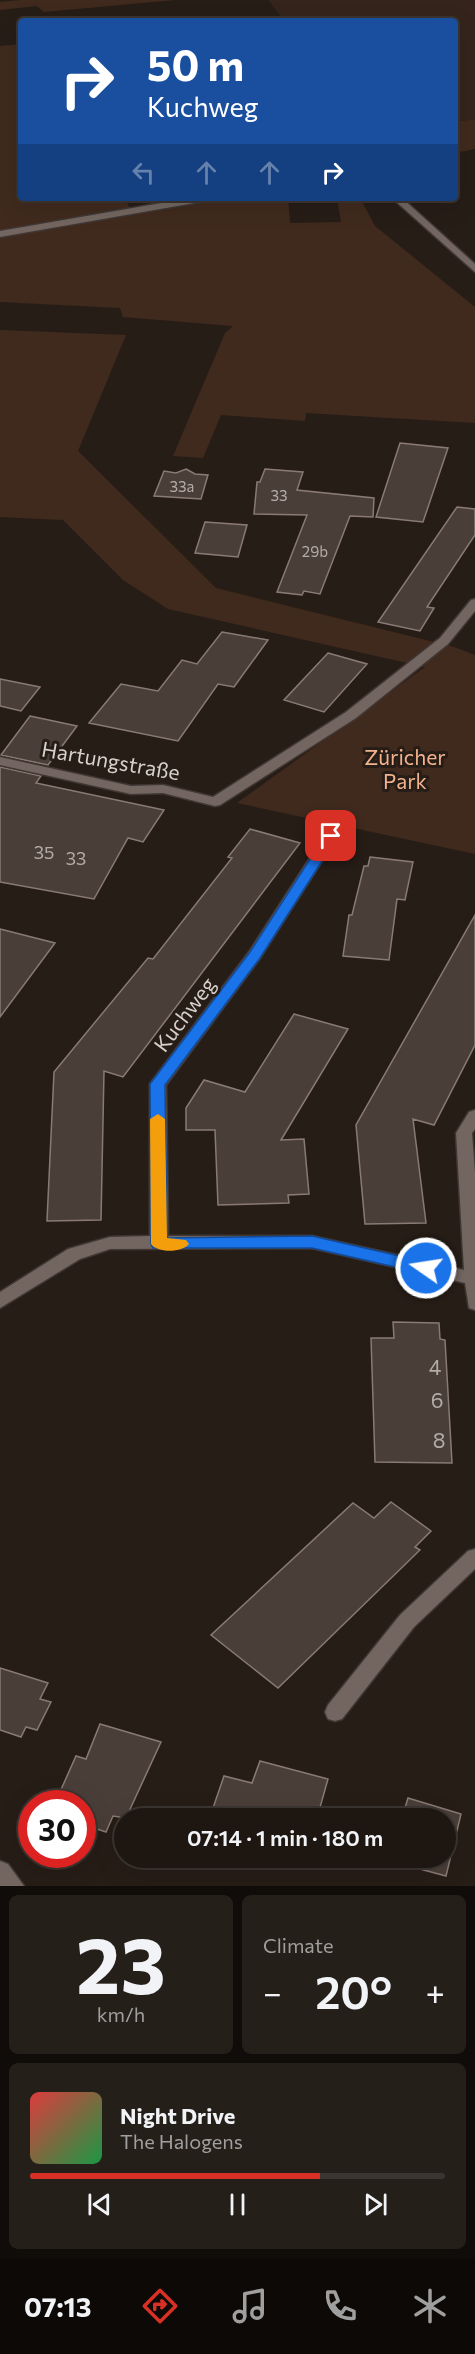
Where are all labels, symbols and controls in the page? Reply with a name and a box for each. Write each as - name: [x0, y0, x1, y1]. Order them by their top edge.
- text: 50 m: [147, 38, 244, 90]
- icon: right: [48, 42, 126, 120]
- text: Kuchweg: [147, 90, 258, 123]
- icon: left: [127, 156, 160, 189]
- icon: ahead: [190, 156, 223, 189]
- icon: ahead: [253, 156, 286, 189]
- icon: right: [316, 156, 349, 189]
- house number: 33a: [170, 477, 194, 495]
- house number: 33: [270, 486, 288, 504]
- house number: 29b: [302, 542, 328, 560]
- street label: Hartungstraße: [40, 736, 182, 784]
- park label: Züricher Park: [364, 744, 446, 793]
- pin: [305, 810, 356, 861]
- icon: arrive: [314, 819, 347, 852]
- house number: 35: [34, 841, 54, 863]
- house number: 33: [66, 847, 86, 869]
- street label: Kuchweg: [148, 972, 220, 1056]
- position arrow: [394, 1236, 458, 1300]
- house number: 4: [429, 1354, 442, 1379]
- house number: 6: [431, 1387, 443, 1412]
- house number: 8: [433, 1427, 445, 1452]
- speed limit sign: 30: [18, 1790, 96, 1868]
- text: 07:14 · 1 min · 180 m: [187, 1824, 383, 1851]
- text: 23: [76, 1915, 166, 2010]
- text: Climate: [263, 1933, 333, 1957]
- text: 20°: [315, 1963, 392, 2018]
- text: −: [263, 1971, 282, 2012]
- text: +: [426, 1971, 445, 2012]
- text: km/h: [97, 2002, 145, 2026]
- text: Night Drive: [120, 2102, 235, 2129]
- text: The Halogens: [120, 2129, 243, 2153]
- icon: previous: [83, 2188, 116, 2221]
- icon: pause: [221, 2188, 254, 2221]
- icon: next: [359, 2188, 392, 2221]
- icon: directions: [139, 2285, 181, 2327]
- icon: music: [229, 2285, 271, 2327]
- icon: phone: [319, 2285, 361, 2327]
- icon: climate: [409, 2285, 451, 2327]
- text: 07:13: [24, 2290, 92, 2323]

